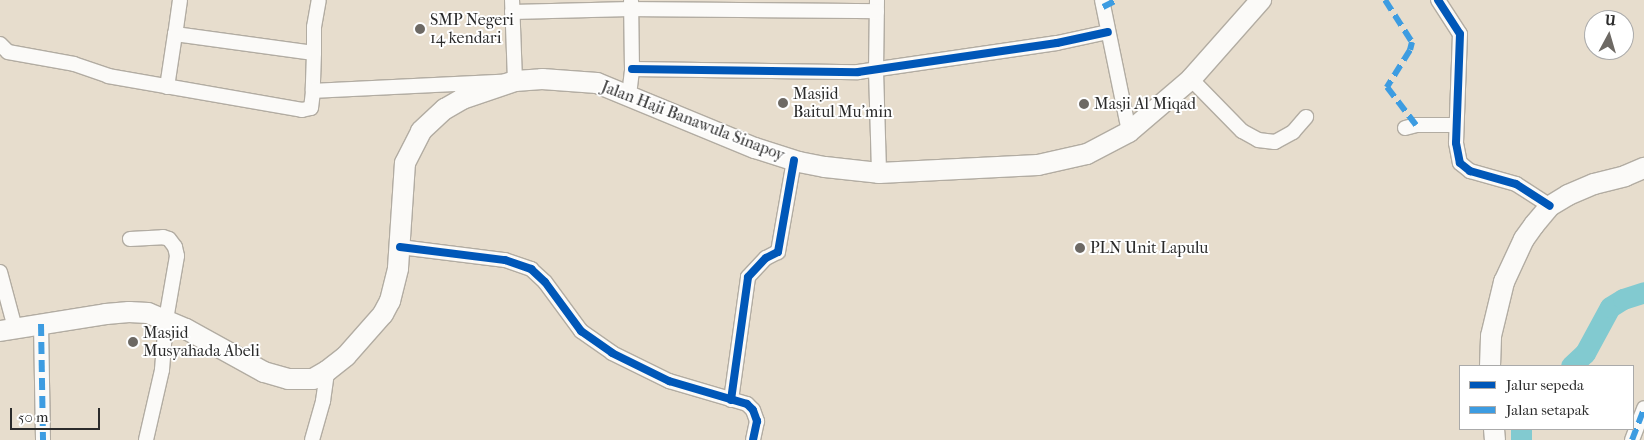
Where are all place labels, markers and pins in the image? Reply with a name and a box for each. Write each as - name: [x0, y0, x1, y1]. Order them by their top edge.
- place label: SMP Negeri 14 kendari: [430, 10, 514, 48]
- marker: SMP Negeri 14 kendari: [414, 23, 426, 35]
- place label: Masjid Baitul Mu'min: [793, 84, 892, 122]
- place label: Masji Al Miqad: [1094, 94, 1196, 114]
- marker: Masjid Baitul Mu'min: [777, 97, 789, 109]
- marker: Masji Al Miqad: [1078, 98, 1090, 110]
- place label: PLN Unit Lapulu: [1090, 238, 1208, 258]
- marker: PLN Unit Lapulu: [1074, 242, 1086, 254]
- place label: Masjid Musyahada Abeli: [143, 323, 260, 361]
- marker: Masjid Musyahada Abeli: [127, 336, 139, 348]

